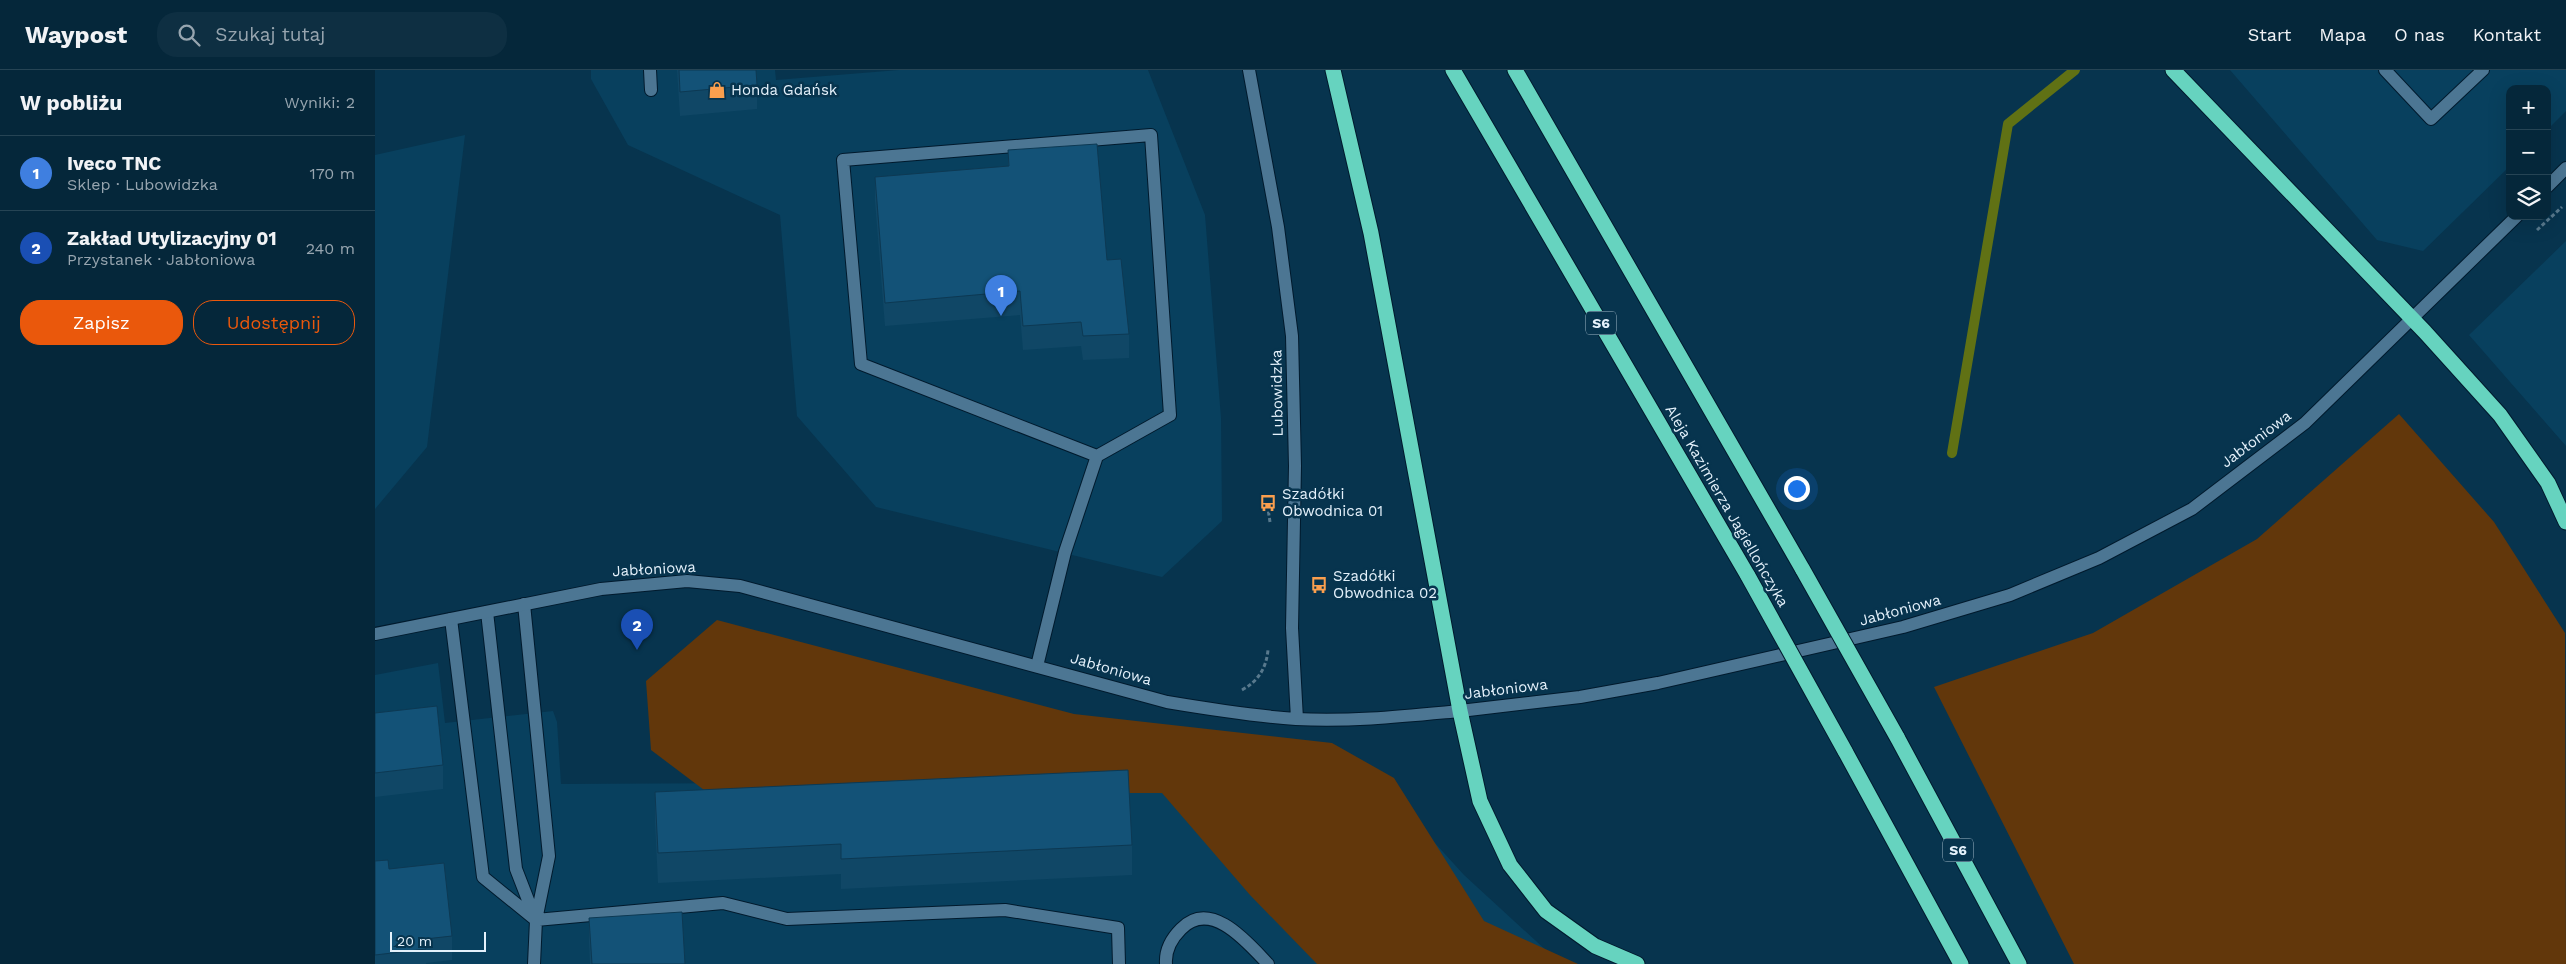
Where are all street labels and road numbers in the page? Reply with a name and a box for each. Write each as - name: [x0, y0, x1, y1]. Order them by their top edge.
- road number: S6: [1586, 312, 1616, 334]
- street label: Lubowidzka: [1267, 349, 1287, 437]
- street label: Aleja Kazimierza Jagiellończyka: [1662, 402, 1793, 611]
- street label: Jabłoniowa: [2217, 406, 2295, 471]
- street label: Jabłoniowa: [612, 558, 697, 580]
- street label: Jabłoniowa: [1857, 590, 1943, 630]
- street label: Jabłoniowa: [1068, 649, 1154, 689]
- street label: Jabłoniowa: [1463, 675, 1549, 703]
- road number: S6: [1943, 838, 1973, 862]

